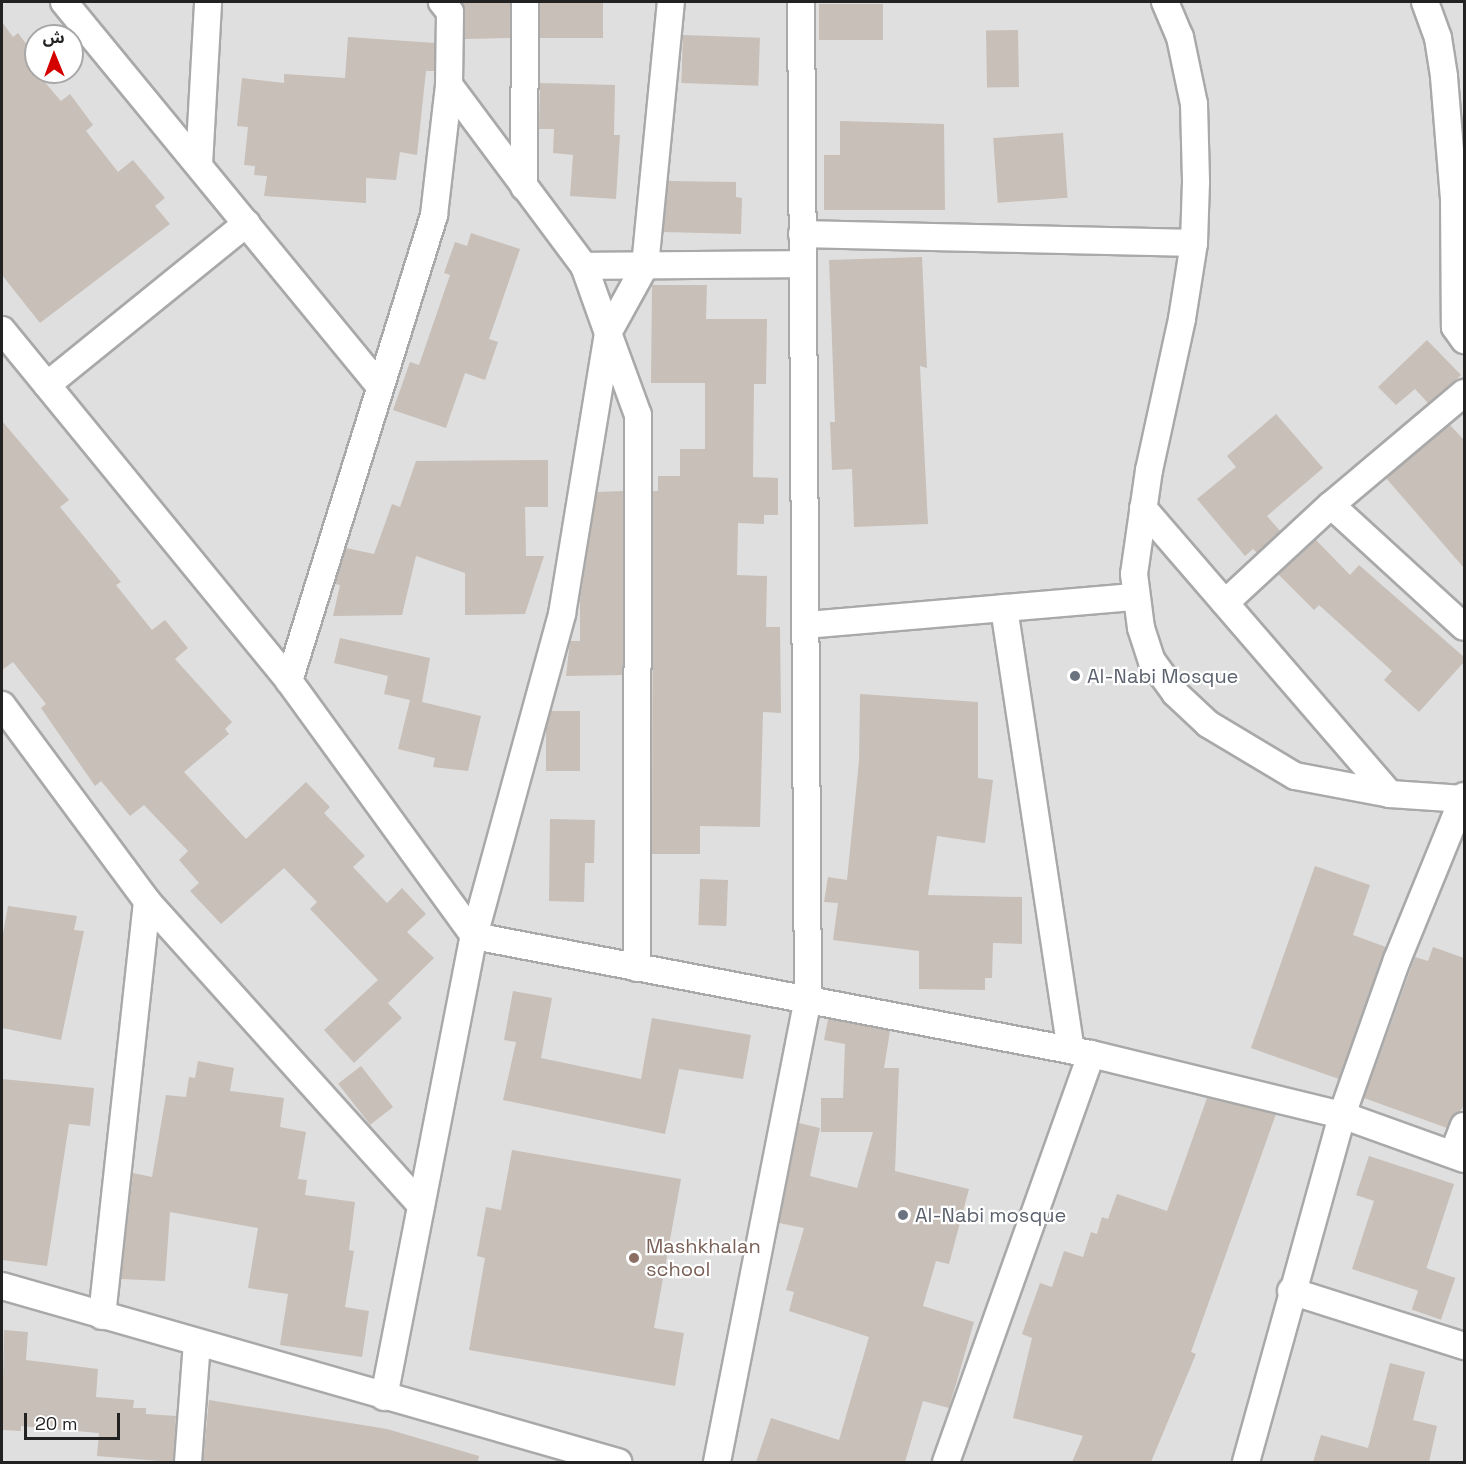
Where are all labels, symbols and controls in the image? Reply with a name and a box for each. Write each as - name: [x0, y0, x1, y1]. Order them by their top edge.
- north arrow: [24, 24, 84, 84]
- text: ش: [43, 27, 65, 48]
- place label: Al-Nabi Mosque: [1087, 664, 1238, 688]
- marker: Al-Nabi Mosque: [1068, 669, 1082, 683]
- place label: Al-Nabi mosque: [915, 1203, 1066, 1227]
- marker: Al-Nabi mosque: [896, 1208, 910, 1222]
- place label: Mashkhalan school: [646, 1234, 761, 1281]
- marker: Mashkhalan school: [627, 1251, 641, 1265]
- scale bar: [27, 1401, 123, 1439]
- text: 20 m: [35, 1412, 78, 1435]

